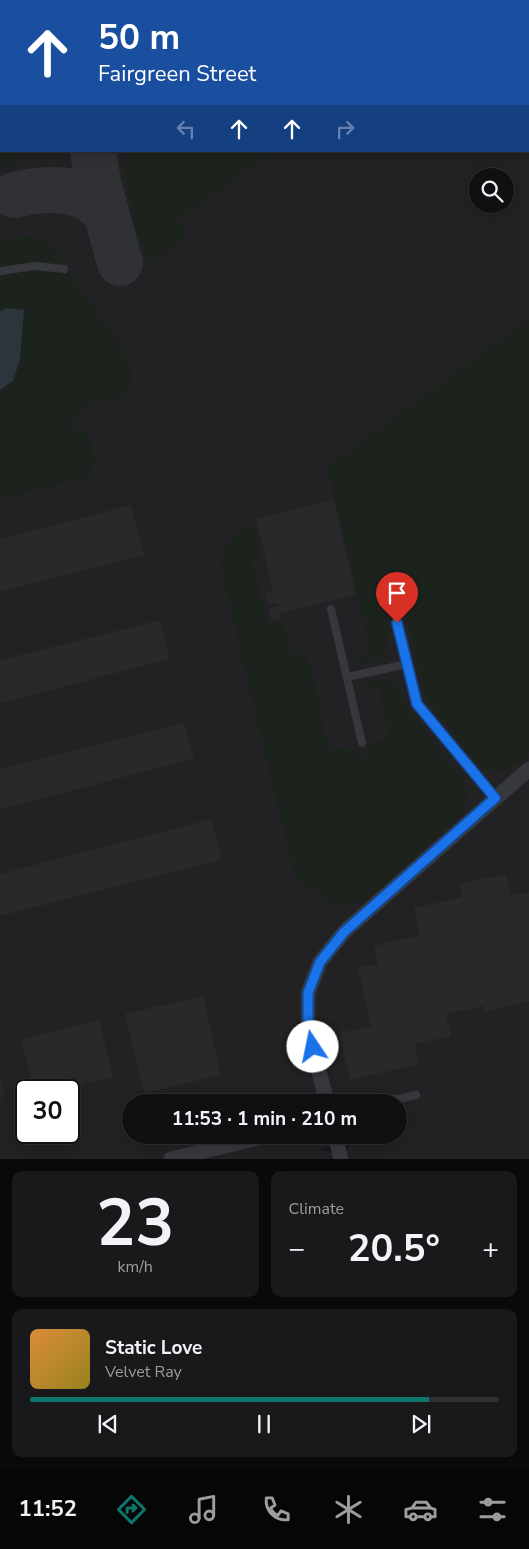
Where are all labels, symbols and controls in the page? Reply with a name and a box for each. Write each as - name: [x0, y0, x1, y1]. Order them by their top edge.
- text: 50 m: [98, 14, 180, 61]
- icon: ahead: [15, 20, 80, 85]
- text: Fairgreen Street: [98, 59, 256, 89]
- icon: left: [172, 115, 200, 143]
- icon: ahead: [225, 115, 253, 143]
- icon: ahead: [278, 115, 306, 143]
- icon: right: [331, 115, 359, 143]
- map controls: [469, 168, 514, 213]
- button: search: [469, 168, 514, 213]
- pin: [376, 572, 418, 623]
- icon: arrive: [383, 579, 411, 607]
- position arrow: [286, 1020, 338, 1072]
- speed limit sign: 30: [15, 1079, 80, 1144]
- text: 11:53 · 1 min · 210 m: [172, 1106, 357, 1132]
- text: 23: [96, 1179, 174, 1268]
- text: Climate: [289, 1198, 344, 1220]
- text: 20.5°: [348, 1223, 440, 1274]
- text: −: [289, 1230, 305, 1268]
- text: +: [482, 1230, 499, 1268]
- text: km/h: [118, 1256, 153, 1278]
- text: Static Love: [105, 1335, 202, 1361]
- text: Velvet Ray: [105, 1361, 182, 1383]
- icon: previous: [94, 1410, 122, 1438]
- icon: pause: [250, 1410, 278, 1438]
- icon: next: [407, 1410, 435, 1438]
- icon: directions: [114, 1492, 149, 1527]
- icon: music: [186, 1492, 221, 1527]
- icon: phone: [259, 1492, 294, 1527]
- icon: climate: [331, 1492, 366, 1527]
- icon: car: [403, 1492, 438, 1527]
- icon: filters: [475, 1492, 510, 1527]
- text: 11:52: [19, 1494, 77, 1524]

